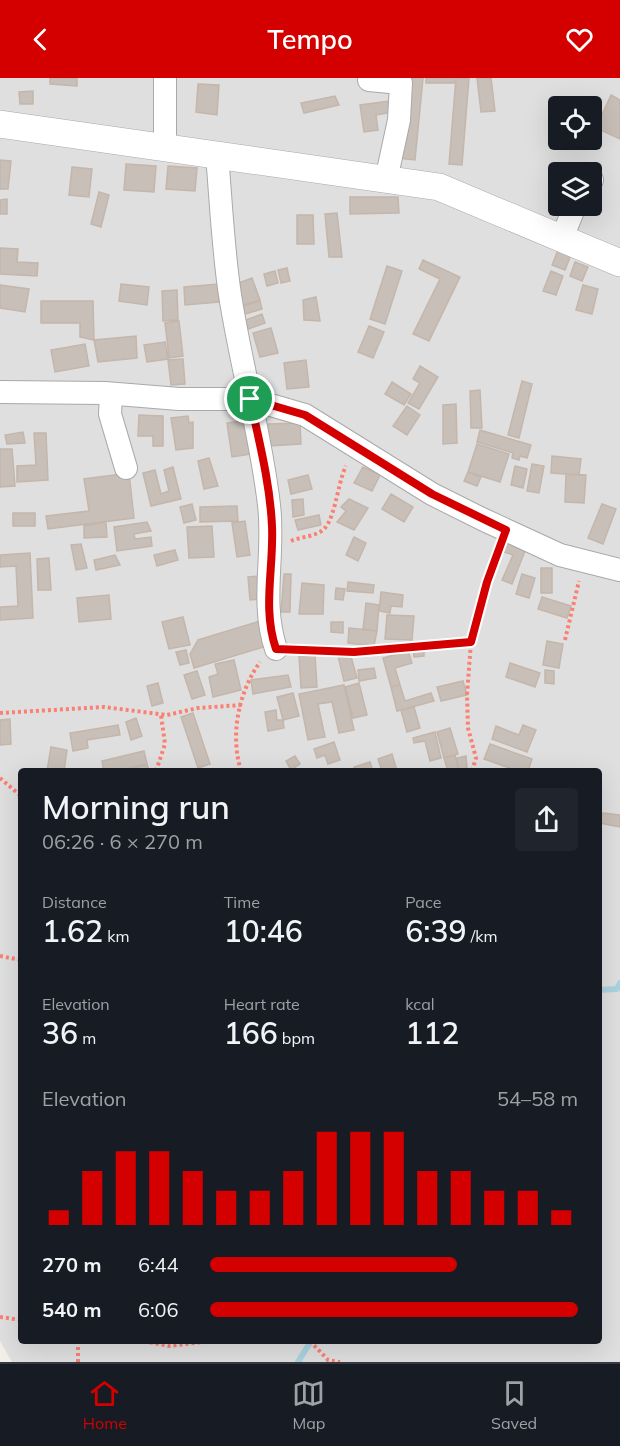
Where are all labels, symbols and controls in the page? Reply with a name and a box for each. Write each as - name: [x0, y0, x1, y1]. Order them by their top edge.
- text: Tempo: [267, 22, 353, 56]
- icon: back: [24, 23, 57, 56]
- icon: heart: [563, 23, 596, 56]
- map controls: [548, 96, 602, 216]
- button: locate: [548, 96, 602, 150]
- button: layers: [548, 162, 602, 216]
- pin: [224, 373, 275, 424]
- icon: arrive: [233, 382, 266, 415]
- text: Morning run: [42, 786, 230, 827]
- button: share: [515, 788, 578, 851]
- text: 06:26 · 6 × 270 m: [42, 829, 203, 854]
- text: Distance: [42, 892, 107, 912]
- text: Time: [224, 892, 260, 912]
- text: Pace: [405, 892, 441, 912]
- text: 1.62: [42, 912, 103, 950]
- text: 10:46: [224, 912, 303, 950]
- text: 6:39: [405, 912, 466, 950]
- text: km: [103, 926, 130, 946]
- text: /km: [466, 926, 497, 946]
- text: Elevation: [42, 994, 110, 1014]
- text: Heart rate: [224, 994, 300, 1014]
- text: kcal: [405, 994, 435, 1014]
- text: 36: [42, 1014, 78, 1052]
- text: 166: [224, 1014, 278, 1052]
- text: 112: [405, 1014, 459, 1052]
- text: m: [78, 1028, 96, 1048]
- text: bpm: [278, 1028, 315, 1048]
- text: Elevation: [42, 1086, 127, 1111]
- text: 54–58 m: [497, 1086, 578, 1111]
- text: 270 m: [42, 1252, 101, 1277]
- text: 6:44: [138, 1252, 179, 1277]
- text: 540 m: [42, 1297, 101, 1322]
- text: 6:06: [138, 1297, 179, 1322]
- tab: Home: [83, 1377, 127, 1433]
- tab: Map: [292, 1377, 325, 1433]
- tab: Saved: [491, 1377, 537, 1433]

